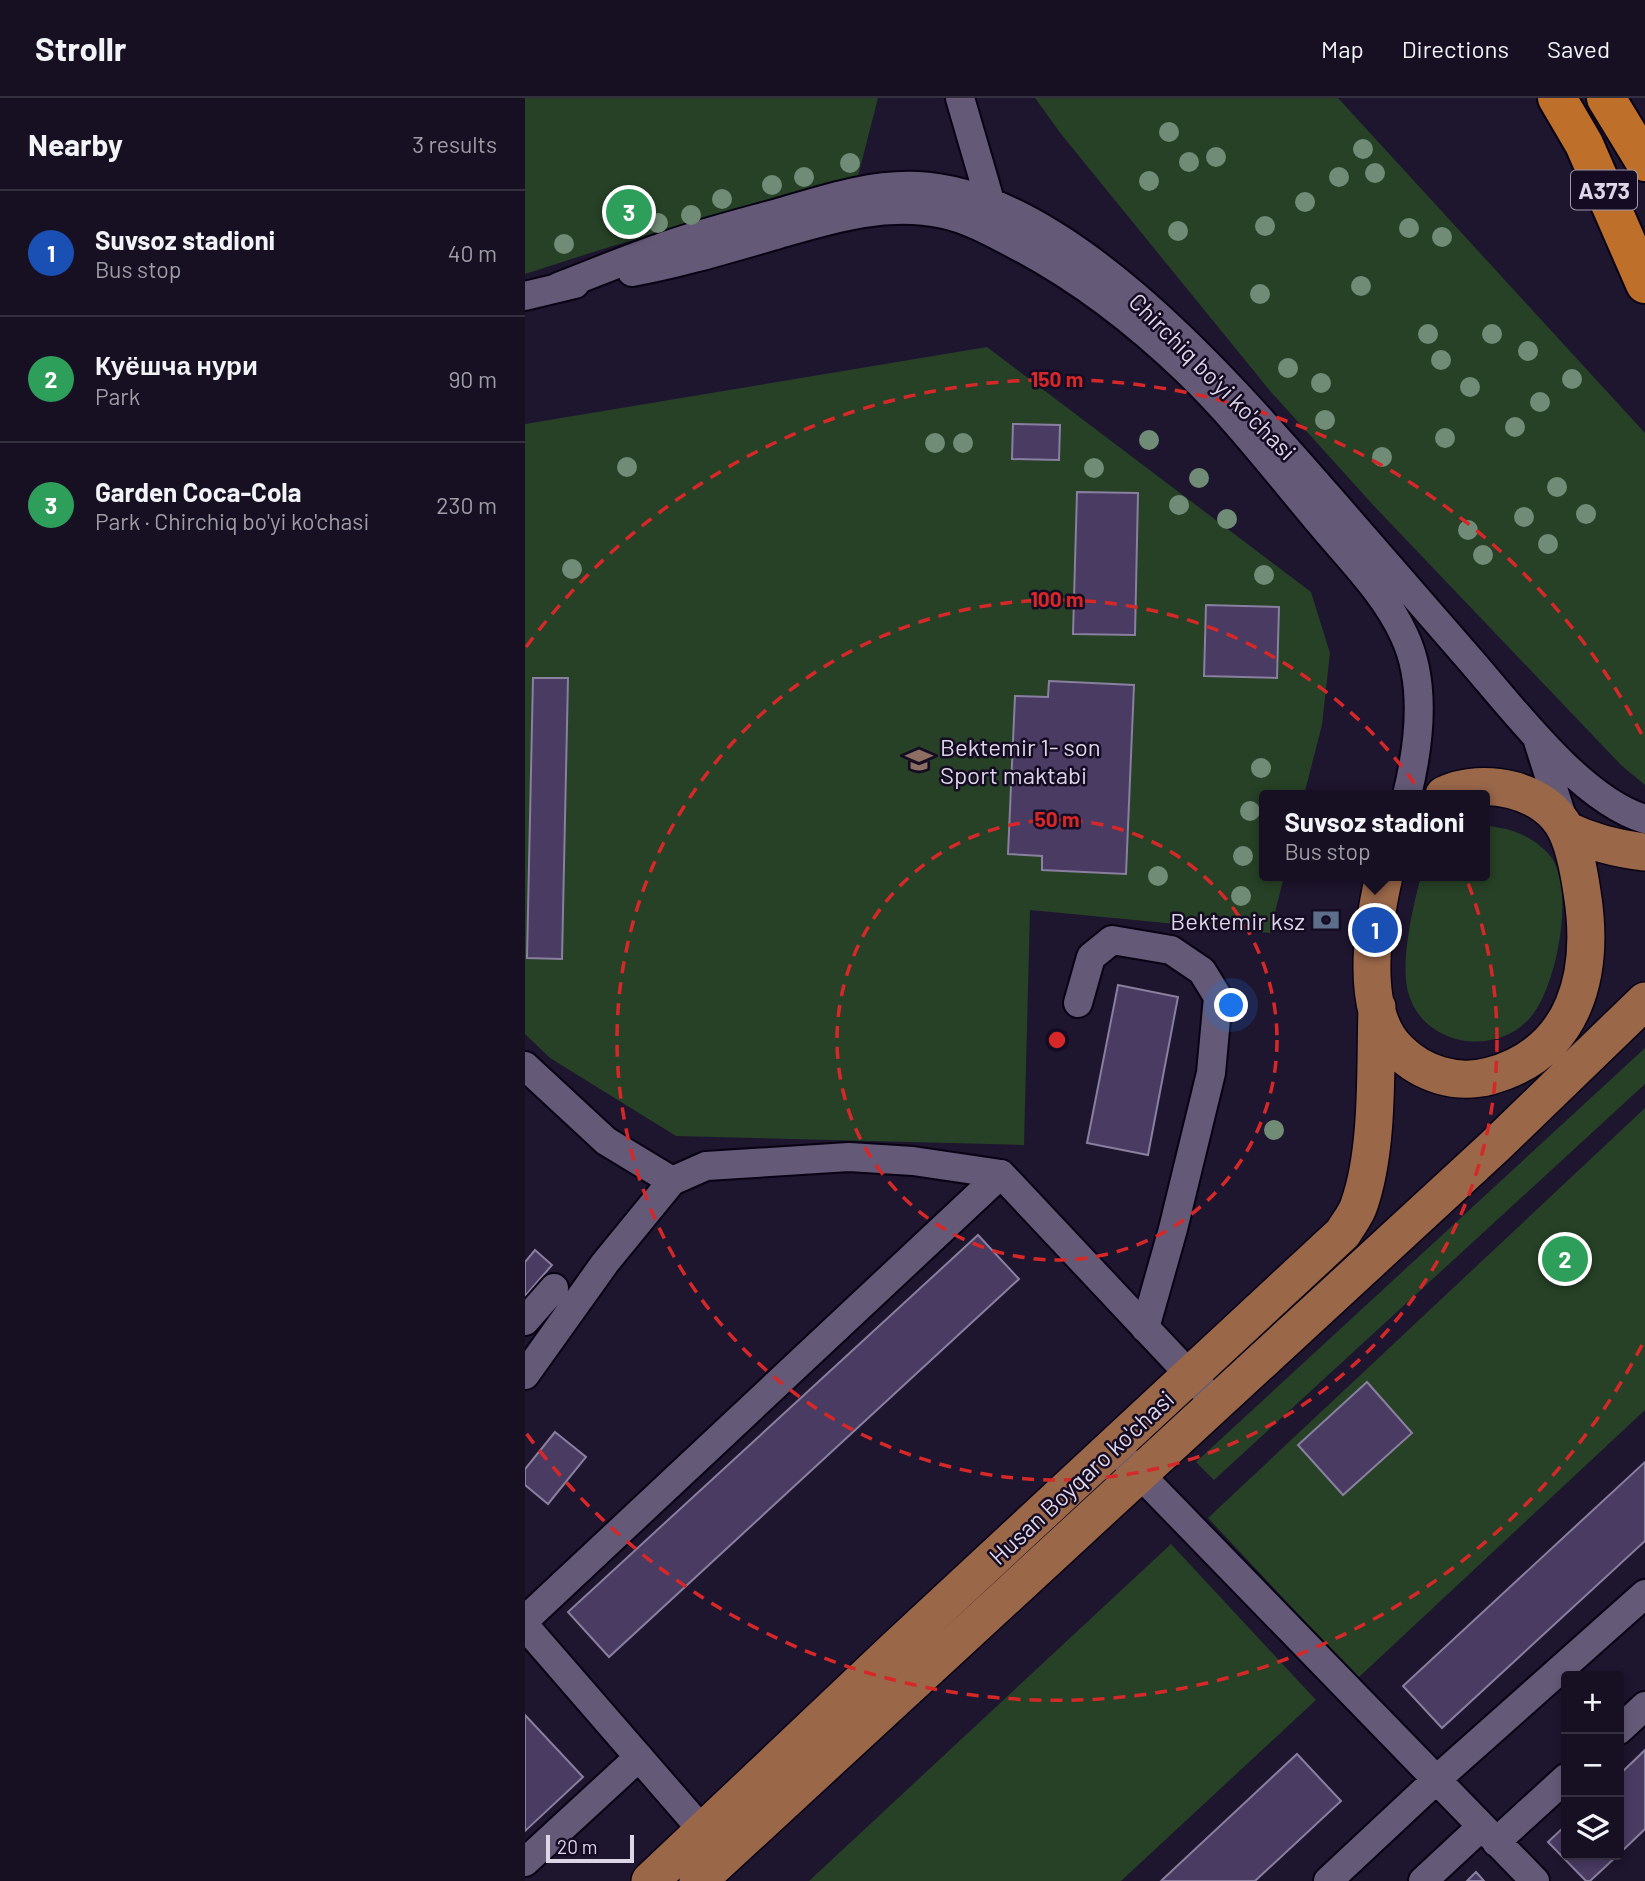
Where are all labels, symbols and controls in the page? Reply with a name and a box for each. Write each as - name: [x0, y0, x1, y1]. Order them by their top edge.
- text: Strollr: [35, 28, 127, 68]
- text: Map: [1321, 34, 1364, 63]
- text: Directions: [1402, 34, 1509, 63]
- text: Saved: [1547, 34, 1610, 63]
- text: Nearby: [28, 126, 123, 162]
- text: 3 results: [412, 130, 497, 158]
- road number: A373: [1571, 170, 1637, 209]
- pin: 3: [606, 186, 652, 238]
- text: Suvsoz stadioni: [95, 224, 275, 255]
- text: 1: [47, 239, 55, 267]
- text: 40 m: [448, 239, 497, 267]
- text: Bus stop: [95, 255, 181, 283]
- street label: Chirchiq bo'yi ko'chasi: [1123, 286, 1303, 466]
- text: Куёшча нури: [95, 349, 258, 380]
- text: 2: [45, 365, 57, 393]
- text: 90 m: [448, 365, 497, 393]
- text: 150 m: [1031, 366, 1083, 391]
- text: Park: [95, 382, 140, 410]
- text: Garden Coca-Cola: [95, 476, 301, 507]
- text: 3: [45, 491, 57, 519]
- text: 230 m: [436, 491, 497, 519]
- text: Park · Chirchiq bo'yi ko'chasi: [95, 507, 369, 535]
- text: 100 m: [1030, 586, 1084, 611]
- place label: Bektemir 1- son Sport maktabi: [940, 732, 1101, 789]
- school or university icon: Bektemir 1- son Sport maktabi: [904, 745, 934, 775]
- popup: [1259, 790, 1490, 881]
- text: 50 m: [1034, 806, 1080, 831]
- text: Suvsoz stadioni: [1284, 806, 1465, 837]
- text: Bus stop: [1284, 837, 1371, 865]
- pin: 1: [1352, 904, 1398, 956]
- bank icon: Bektemir ksz: [1311, 905, 1341, 935]
- place label: Bektemir ksz: [1170, 906, 1305, 935]
- your location: [1214, 988, 1248, 1022]
- centre of rings: [1045, 1028, 1069, 1052]
- pin: 2: [1542, 1233, 1588, 1285]
- street label: Husan Boyqaro ko'chasi: [983, 1384, 1179, 1570]
- map controls: [1561, 1671, 1624, 1860]
- button: +: [1561, 1671, 1624, 1734]
- button: −: [1561, 1734, 1624, 1797]
- button: layers: [1561, 1797, 1624, 1860]
- scale bar: [546, 1832, 633, 1864]
- text: 20 m: [557, 1835, 597, 1858]

